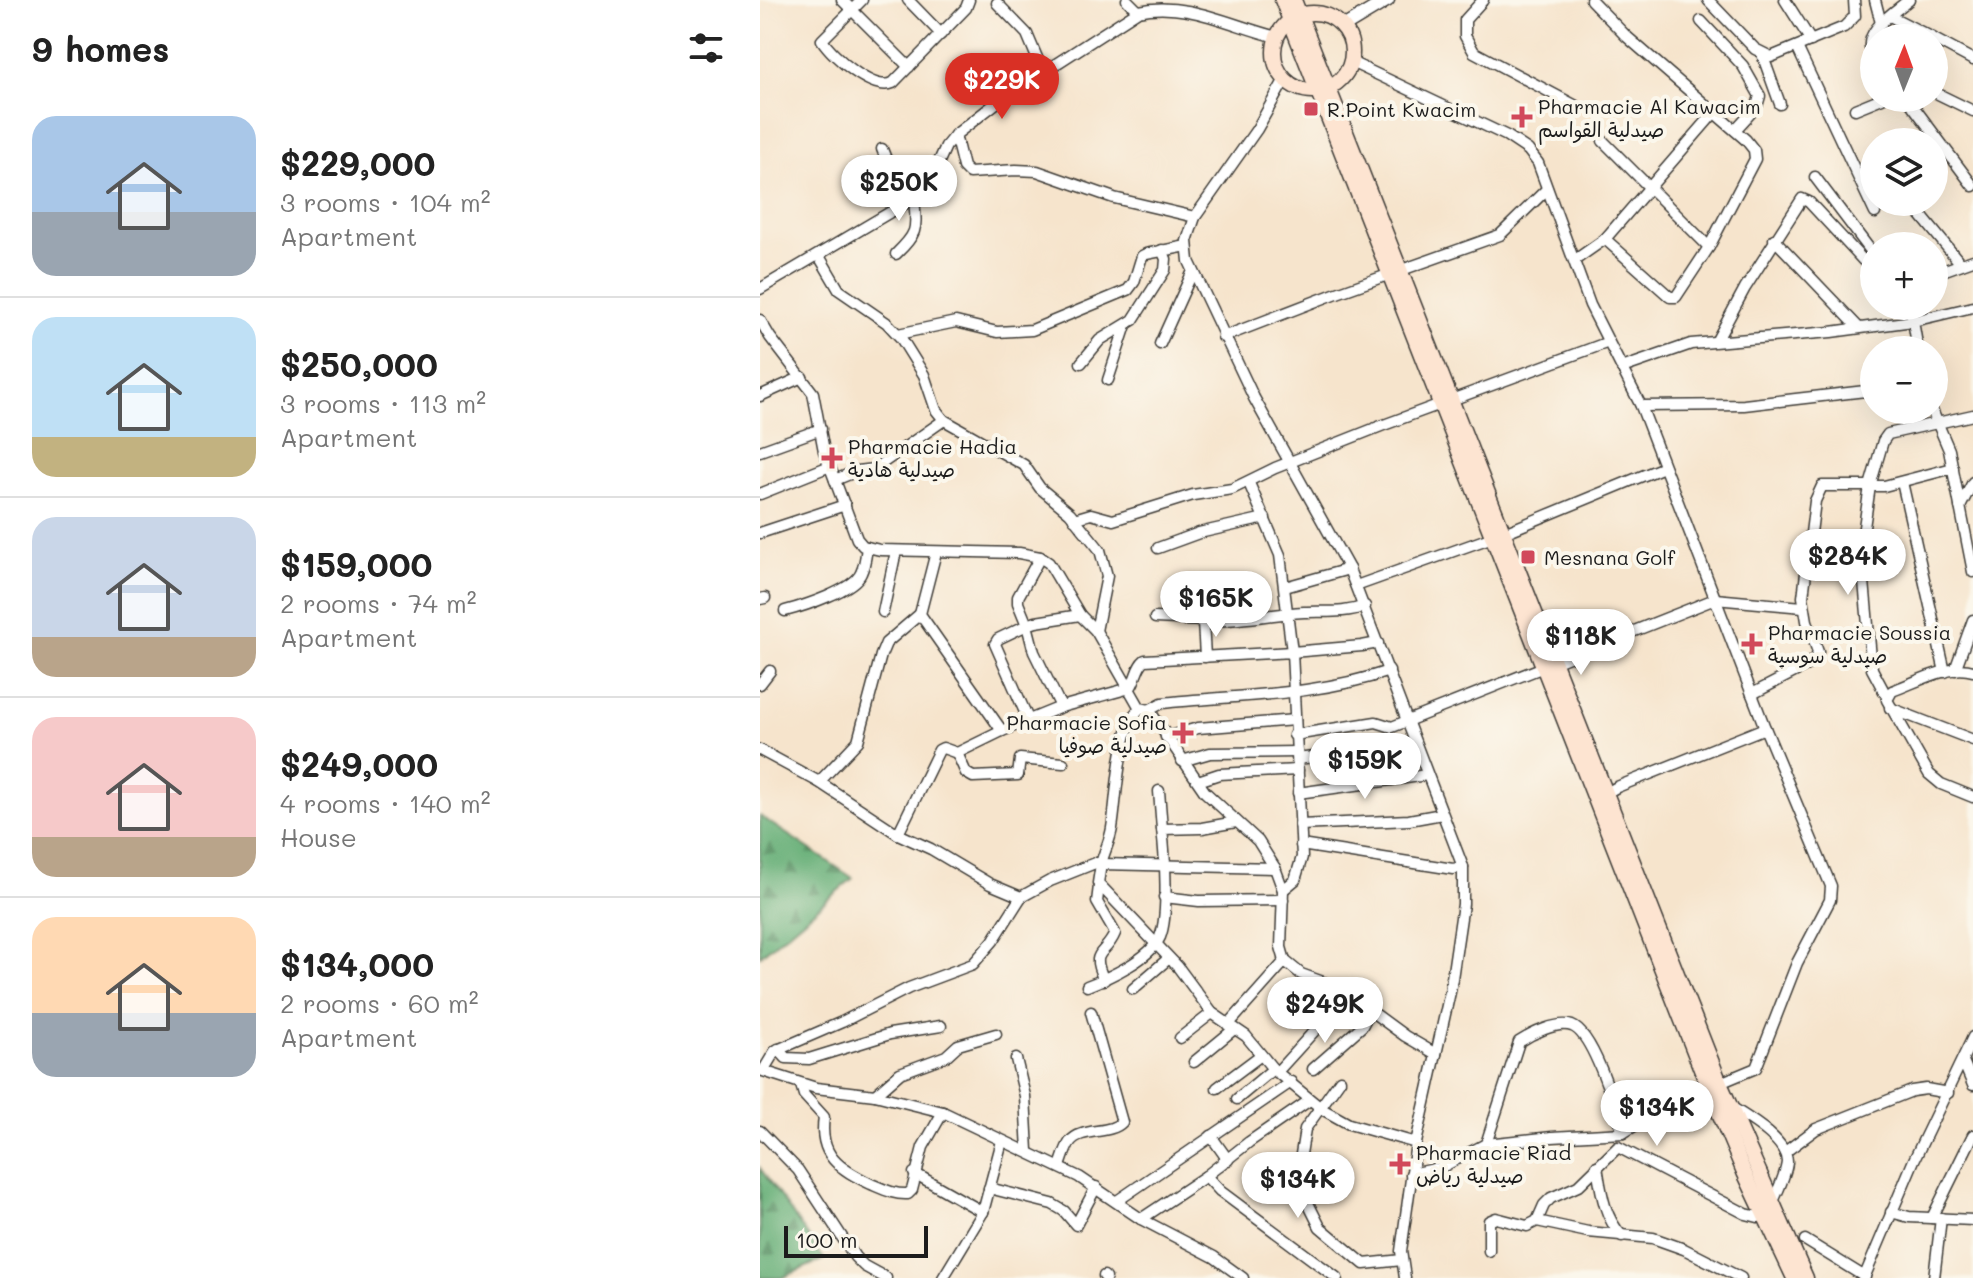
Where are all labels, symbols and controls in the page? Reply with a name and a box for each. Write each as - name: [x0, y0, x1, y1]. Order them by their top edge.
- north arrow: [1860, 24, 1948, 112]
- map controls: [1860, 24, 1948, 424]
- text: 9 homes: [32, 26, 169, 71]
- icon: filters: [684, 26, 728, 70]
- pin: $229K: [946, 53, 1058, 121]
- text: $229K: [963, 62, 1041, 96]
- place label: Pharmacie Al Kawacim صيدلية القواسم: [1538, 93, 1761, 145]
- place label: R.Point Kwacim: [1327, 96, 1476, 122]
- marker: R.Point Kwacim: [1302, 100, 1320, 118]
- marker: Pharmacie Al Kawacim صيدلية القواسم: [1513, 108, 1531, 126]
- button: layers: [1860, 128, 1948, 216]
- text: $229,000: [280, 140, 435, 185]
- icon: home: [96, 148, 192, 244]
- pin: $250K: [843, 155, 955, 223]
- text: $250K: [859, 164, 939, 198]
- text: 3 rooms · 104 m²: [280, 185, 491, 219]
- text: Apartment: [280, 219, 417, 253]
- button: +: [1860, 232, 1948, 320]
- button: −: [1860, 336, 1948, 424]
- text: $250,000: [280, 341, 438, 386]
- icon: home: [96, 349, 192, 445]
- text: 3 rooms · 113 m²: [280, 386, 486, 420]
- text: Apartment: [280, 420, 417, 454]
- place label: Pharmacie Hadia صيدلية هادية: [848, 433, 1017, 482]
- marker: Pharmacie Hadia صيدلية هادية: [823, 449, 841, 467]
- pin: $284K: [1792, 529, 1904, 597]
- text: $284K: [1808, 538, 1888, 572]
- text: $159,000: [280, 541, 432, 586]
- place label: Mesnana Golf: [1544, 544, 1676, 570]
- marker: Mesnana Golf: [1519, 548, 1537, 566]
- icon: home: [96, 549, 192, 645]
- pin: $165K: [1160, 571, 1272, 639]
- text: $165K: [1178, 580, 1254, 614]
- text: 2 rooms · 74 m²: [280, 586, 477, 620]
- pin: $118K: [1525, 609, 1637, 677]
- text: $118K: [1545, 618, 1617, 652]
- place label: Pharmacie Soussia صيدلية سوسية: [1768, 619, 1951, 668]
- text: Apartment: [280, 620, 417, 654]
- marker: Pharmacie Soussia صيدلية سوسية: [1743, 635, 1761, 653]
- place label: Pharmacie Sofia صيدلية صوفيا: [1006, 709, 1167, 758]
- marker: Pharmacie Sofia صيدلية صوفيا: [1174, 724, 1192, 742]
- pin: $159K: [1309, 733, 1421, 801]
- text: $249,000: [280, 741, 438, 786]
- text: $159K: [1327, 742, 1403, 776]
- icon: home: [96, 749, 192, 845]
- text: 4 rooms · 140 m²: [280, 786, 491, 820]
- text: House: [280, 820, 357, 854]
- text: $134,000: [280, 941, 434, 986]
- icon: home: [96, 949, 192, 1045]
- pin: $249K: [1269, 977, 1381, 1045]
- text: 2 rooms · 60 m²: [280, 986, 479, 1020]
- text: $249K: [1285, 986, 1365, 1020]
- text: Apartment: [280, 1020, 417, 1054]
- pin: $134K: [1601, 1080, 1713, 1148]
- text: $134K: [1619, 1089, 1695, 1123]
- place label: Pharmacie Riad صيدلية رياض: [1416, 1139, 1571, 1188]
- pin: $134K: [1242, 1152, 1354, 1220]
- marker: Pharmacie Riad صيدلية رياض: [1391, 1155, 1409, 1173]
- text: $134K: [1260, 1161, 1336, 1195]
- scale bar: [784, 1222, 928, 1258]
- text: 100 m: [796, 1225, 858, 1254]

